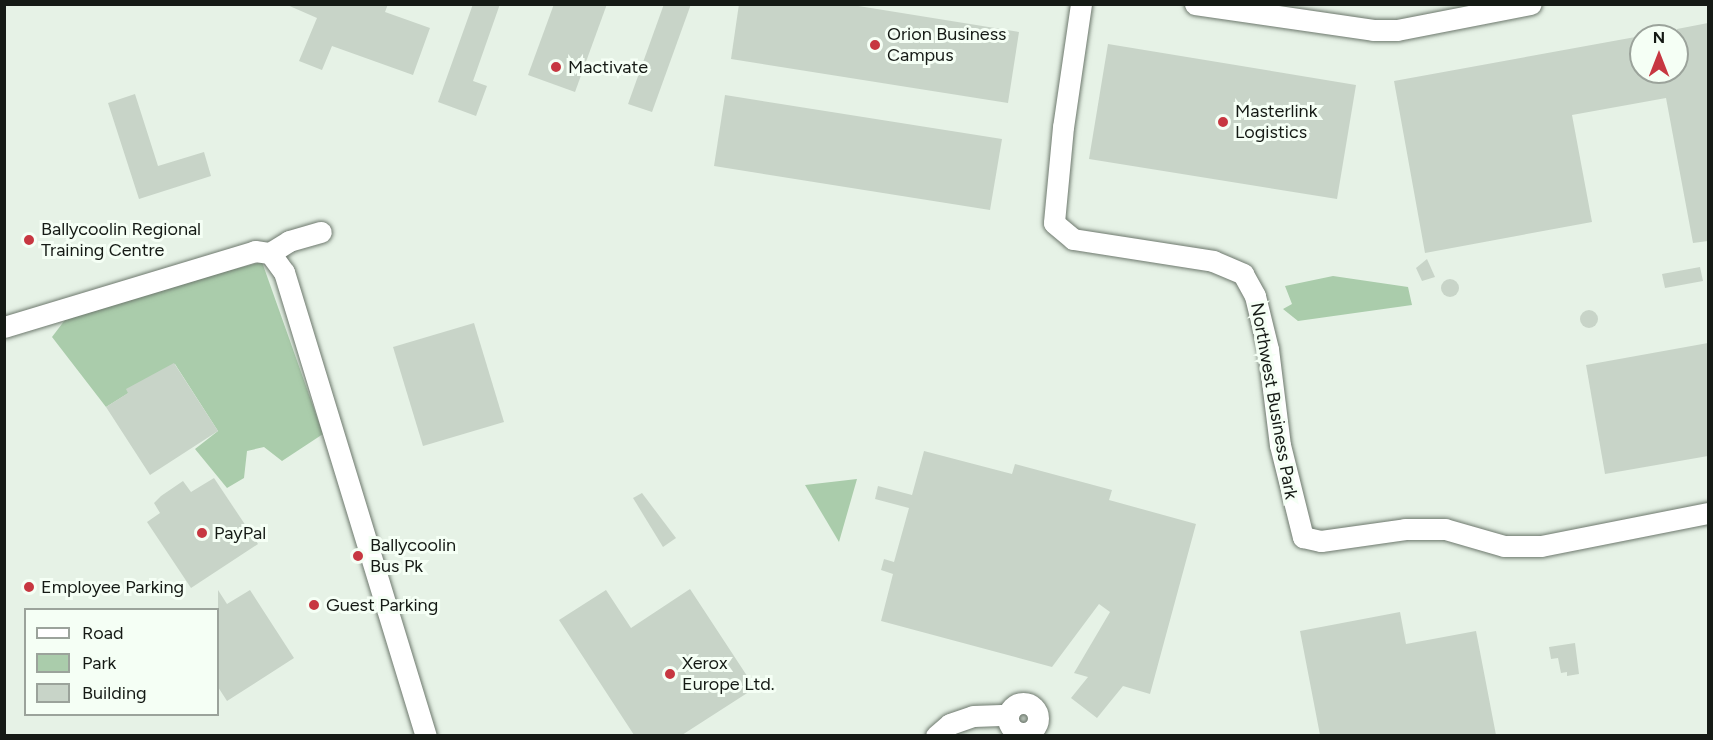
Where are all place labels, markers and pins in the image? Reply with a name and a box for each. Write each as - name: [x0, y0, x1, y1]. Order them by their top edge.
- place label: Orion Business Campus: [887, 24, 1006, 66]
- marker: Orion Business Campus: [868, 38, 882, 52]
- place label: Mactivate: [568, 56, 648, 78]
- marker: Mactivate: [549, 60, 563, 74]
- place label: Masterlink Logistics: [1235, 101, 1317, 144]
- marker: Masterlink Logistics: [1216, 115, 1230, 129]
- place label: Ballycoolin Regional Training Centre: [41, 219, 201, 262]
- marker: Ballycoolin Regional Training Centre: [22, 233, 36, 247]
- place label: PayPal: [214, 522, 266, 544]
- marker: PayPal: [195, 526, 209, 540]
- place label: Ballycoolin Bus Pk: [370, 535, 456, 578]
- marker: Ballycoolin Bus Pk: [351, 549, 365, 563]
- place label: Employee Parking: [41, 576, 184, 598]
- marker: Employee Parking: [22, 580, 36, 594]
- place label: Guest Parking: [326, 594, 438, 616]
- marker: Guest Parking: [307, 598, 321, 612]
- place label: Xerox Europe Ltd.: [682, 653, 775, 696]
- marker: Xerox Europe Ltd.: [663, 667, 677, 681]

